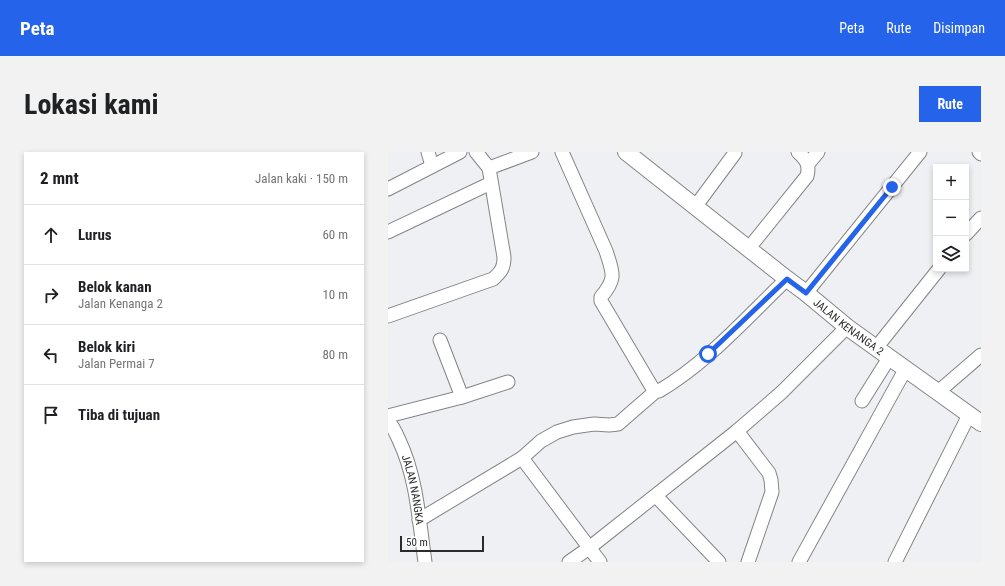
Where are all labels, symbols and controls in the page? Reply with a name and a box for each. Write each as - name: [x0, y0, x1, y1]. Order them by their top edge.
- text: Peta: [20, 17, 55, 40]
- text: Peta: [839, 20, 864, 36]
- text: Rute: [886, 20, 911, 36]
- text: Disimpan: [933, 20, 985, 36]
- button: Rute: [919, 86, 981, 122]
- text: Lokasi kami: [24, 88, 159, 121]
- map controls: [933, 164, 969, 272]
- button: +: [933, 164, 969, 200]
- text: 2 mnt: [40, 168, 79, 188]
- text: Jalan kaki · 150 m: [255, 171, 348, 186]
- route end: [883, 178, 901, 196]
- button: −: [933, 200, 969, 236]
- icon: ahead: [40, 224, 62, 246]
- text: Lurus: [78, 226, 112, 244]
- text: 60 m: [322, 227, 348, 242]
- button: layers: [933, 236, 969, 272]
- text: Belok kanan: [78, 278, 152, 296]
- icon: right: [40, 284, 62, 306]
- text: 10 m: [322, 287, 348, 302]
- text: Jalan Kenanga 2: [78, 296, 163, 311]
- street label: JALAN KENANGA 2: [811, 296, 886, 358]
- text: Belok kiri: [78, 338, 135, 356]
- icon: left: [40, 344, 62, 366]
- route start: [699, 345, 717, 363]
- text: 80 m: [322, 347, 348, 362]
- text: Jalan Permai 7: [78, 356, 155, 371]
- icon: arrive: [40, 404, 62, 426]
- text: Tiba di tujuan: [78, 406, 160, 424]
- street label: JALAN NANGKA: [399, 453, 427, 526]
- scale bar: [400, 534, 484, 553]
- text: 50 m: [406, 536, 428, 549]

